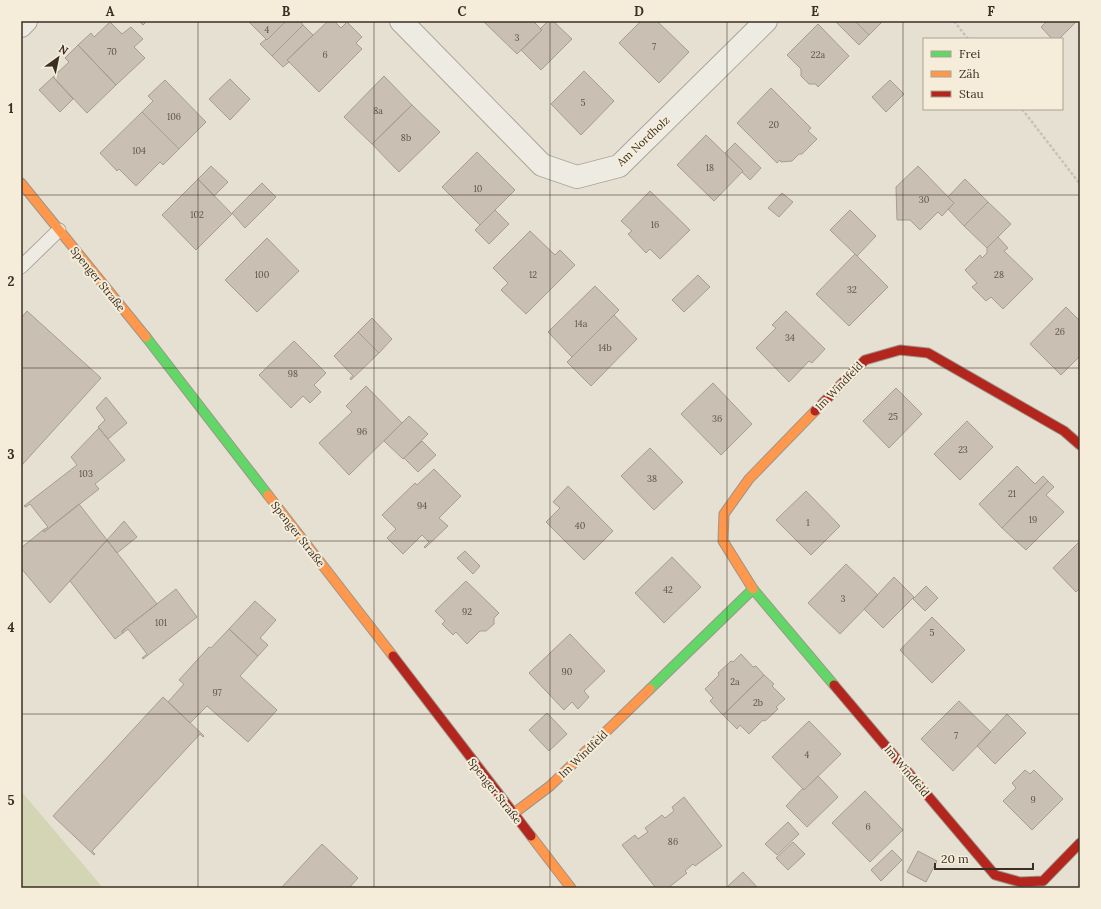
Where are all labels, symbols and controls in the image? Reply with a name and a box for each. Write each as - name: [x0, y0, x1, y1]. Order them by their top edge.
- text: A: [106, 3, 115, 20]
- text: B: [282, 3, 291, 20]
- text: C: [458, 3, 467, 20]
- text: D: [634, 3, 644, 20]
- text: E: [811, 3, 819, 20]
- text: F: [987, 3, 995, 20]
- house number: 4: [265, 24, 270, 35]
- house number: 3: [514, 32, 520, 43]
- north arrow: [38, 38, 78, 78]
- legend: [923, 38, 1063, 110]
- text: N: [56, 41, 71, 58]
- house number: 7: [652, 41, 656, 52]
- house number: 70: [107, 46, 117, 57]
- text: Frei: [959, 46, 980, 61]
- house number: 6: [322, 49, 328, 60]
- house number: 22a: [811, 49, 826, 60]
- text: Zäh: [959, 66, 980, 81]
- text: Stau: [959, 86, 984, 101]
- house number: 5: [581, 97, 586, 108]
- text: 1: [8, 100, 14, 117]
- house number: 8a: [373, 105, 383, 116]
- house number: 106: [167, 111, 181, 122]
- street label: Am Nordholz: [613, 113, 673, 170]
- house number: 20: [769, 119, 780, 130]
- house number: 8b: [401, 132, 411, 143]
- house number: 104: [132, 145, 146, 156]
- house number: 18: [706, 162, 714, 173]
- house number: 10: [474, 183, 483, 194]
- house number: 30: [919, 194, 930, 205]
- house number: 102: [190, 209, 204, 220]
- house number: 16: [651, 219, 659, 230]
- street label: Spenger Straße: [68, 244, 128, 314]
- house number: 100: [255, 269, 270, 280]
- house number: 12: [529, 269, 537, 280]
- house number: 28: [994, 269, 1004, 280]
- text: 2: [8, 273, 15, 290]
- house number: 32: [847, 284, 857, 295]
- house number: 14a: [575, 318, 588, 329]
- house number: 26: [1055, 326, 1065, 337]
- house number: 34: [785, 332, 795, 343]
- house number: 14b: [598, 342, 612, 353]
- street label: Im Windfeld: [812, 358, 866, 413]
- house number: 98: [288, 368, 298, 379]
- house number: 25: [888, 411, 898, 422]
- house number: 36: [712, 413, 722, 424]
- house number: 96: [357, 426, 367, 437]
- house number: 23: [958, 444, 968, 455]
- text: 3: [7, 446, 15, 463]
- house number: 103: [79, 468, 93, 479]
- house number: 38: [647, 473, 657, 484]
- house number: 21: [1008, 488, 1016, 499]
- street label: Spenger Straße: [268, 498, 328, 570]
- house number: 94: [417, 500, 427, 511]
- house number: 19: [1029, 514, 1037, 525]
- house number: 1: [806, 517, 810, 528]
- house number: 40: [575, 520, 586, 531]
- house number: 42: [663, 584, 673, 595]
- house number: 3: [840, 593, 846, 604]
- house number: 92: [462, 606, 472, 617]
- house number: 101: [155, 617, 167, 628]
- text: 4: [7, 619, 15, 636]
- house number: 5: [930, 627, 935, 638]
- house number: 90: [562, 666, 573, 677]
- house number: 2a: [730, 676, 740, 687]
- house number: 97: [212, 687, 222, 698]
- house number: 2b: [753, 697, 763, 708]
- street label: Im Windfeld: [556, 727, 611, 781]
- house number: 7: [954, 730, 958, 741]
- street label: Im Windfeld: [882, 743, 933, 800]
- house number: 4: [805, 749, 810, 760]
- street label: Spenger Straße: [465, 755, 525, 827]
- text: 5: [7, 792, 15, 809]
- house number: 9: [1030, 794, 1036, 805]
- house number: 6: [865, 821, 871, 832]
- house number: 86: [668, 836, 678, 847]
- scale bar: [935, 845, 1033, 871]
- text: 20 m: [941, 851, 969, 866]

